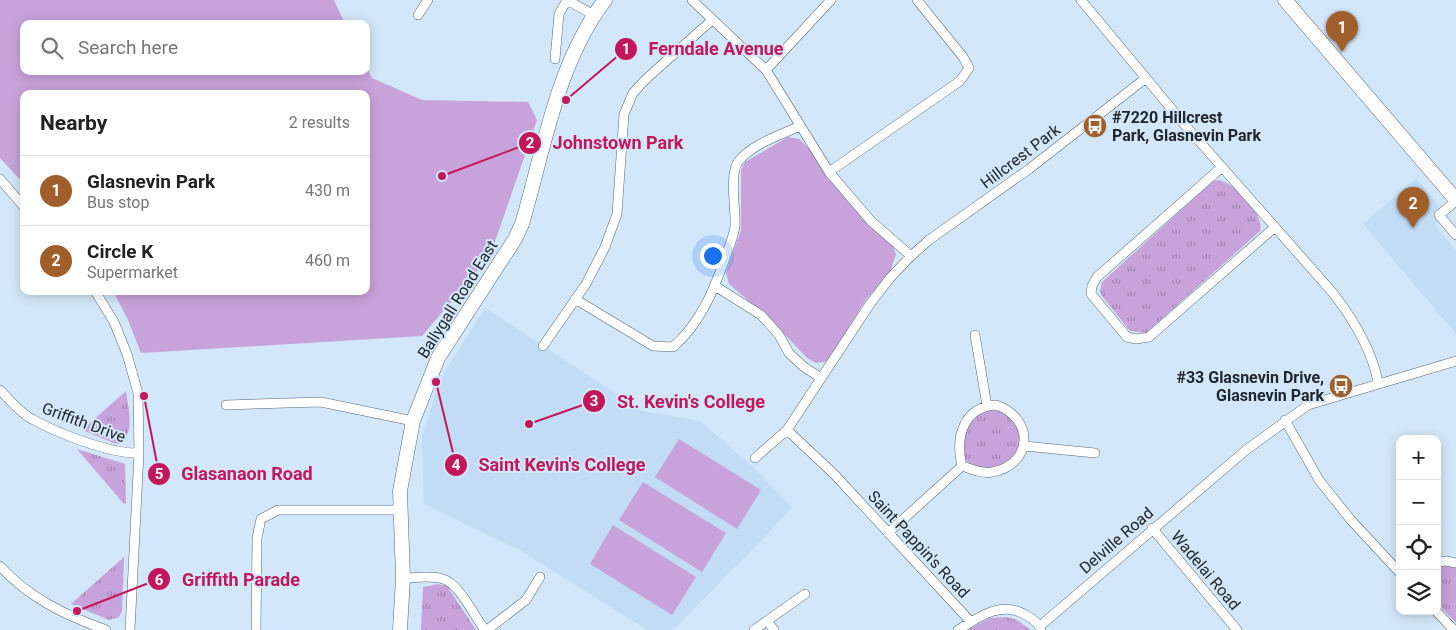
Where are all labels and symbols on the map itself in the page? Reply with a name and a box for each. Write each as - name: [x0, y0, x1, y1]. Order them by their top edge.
- pin: 1: [1326, 11, 1358, 52]
- callout: Ferndale Avenue: [614, 33, 794, 66]
- text: Ferndale Avenue: [648, 38, 784, 59]
- text: 1: [622, 40, 630, 58]
- place label: #7220 Hillcrest Park, Glasnevin Park: [1112, 108, 1261, 145]
- bus stop icon: #7220 Hillcrest Park, Glasnevin Park: [1082, 113, 1108, 139]
- street label: Hillcrest Park: [977, 120, 1065, 193]
- callout: Johnstown Park: [518, 126, 693, 159]
- text: Johnstown Park: [553, 132, 684, 153]
- text: 2: [526, 134, 535, 152]
- pin: 2: [1397, 187, 1429, 228]
- street label: Ballygall Road East: [414, 237, 501, 362]
- your location: [700, 243, 726, 269]
- place label: #33 Glasnevin Drive, Glasnevin Park: [1176, 368, 1324, 405]
- bus stop icon: #33 Glasnevin Drive, Glasnevin Park: [1328, 373, 1354, 399]
- callout: St. Kevin's College: [582, 385, 774, 418]
- text: St. Kevin's College: [617, 391, 765, 412]
- text: 3: [590, 392, 598, 410]
- street label: Griffith Drive: [39, 399, 128, 446]
- callout: Saint Kevin's College: [443, 449, 655, 482]
- text: Saint Kevin's College: [478, 454, 646, 475]
- text: 4: [452, 456, 461, 474]
- callout: Glasanaon Road: [147, 458, 323, 491]
- text: Glasanaon Road: [181, 463, 313, 484]
- text: 5: [155, 465, 163, 483]
- street label: Saint Pappin's Road: [864, 487, 973, 602]
- street label: Delville Road: [1076, 503, 1157, 578]
- street label: Wadelai Road: [1167, 527, 1244, 614]
- callout: Griffith Parade: [147, 563, 310, 596]
- text: Griffith Parade: [182, 569, 300, 590]
- text: 6: [155, 571, 164, 589]

